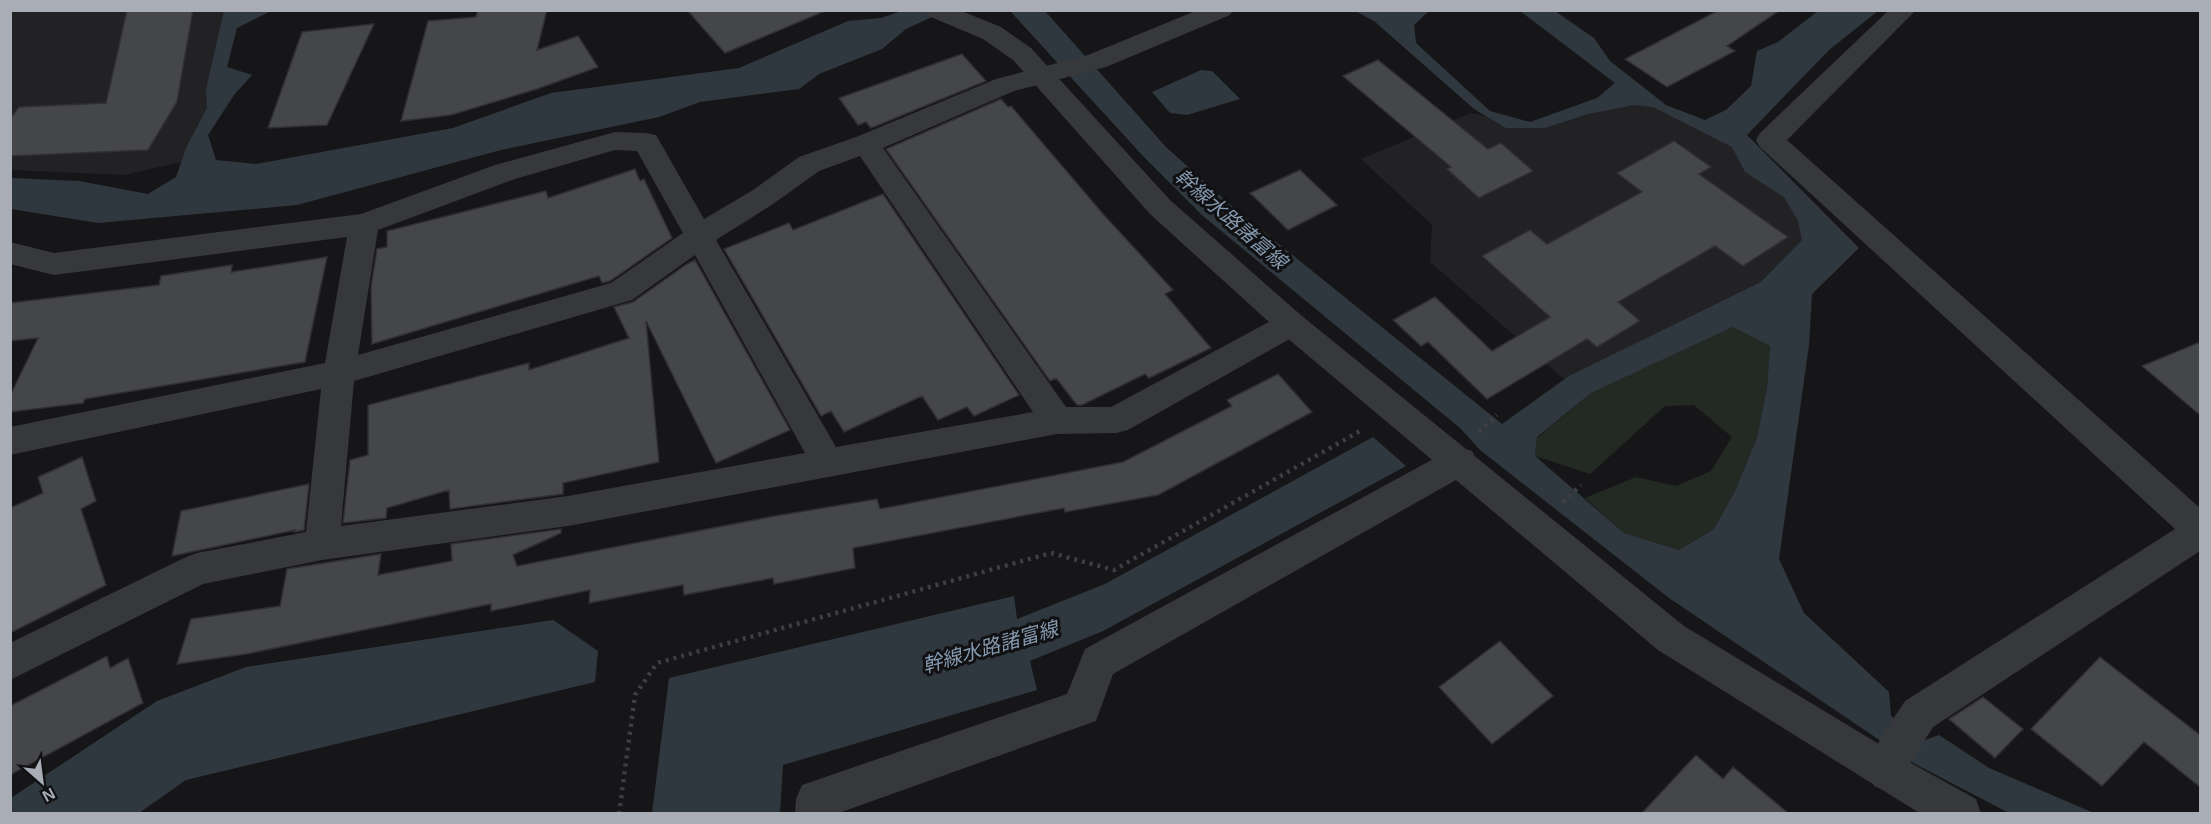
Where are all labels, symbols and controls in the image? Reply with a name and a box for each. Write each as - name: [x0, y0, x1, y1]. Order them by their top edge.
- water label: 幹線水路諸富線: [1171, 165, 1293, 275]
- water label: 幹線水路諸富線: [920, 616, 1063, 677]
- north arrow: [12, 752, 72, 812]
- text: N: [40, 785, 58, 805]

